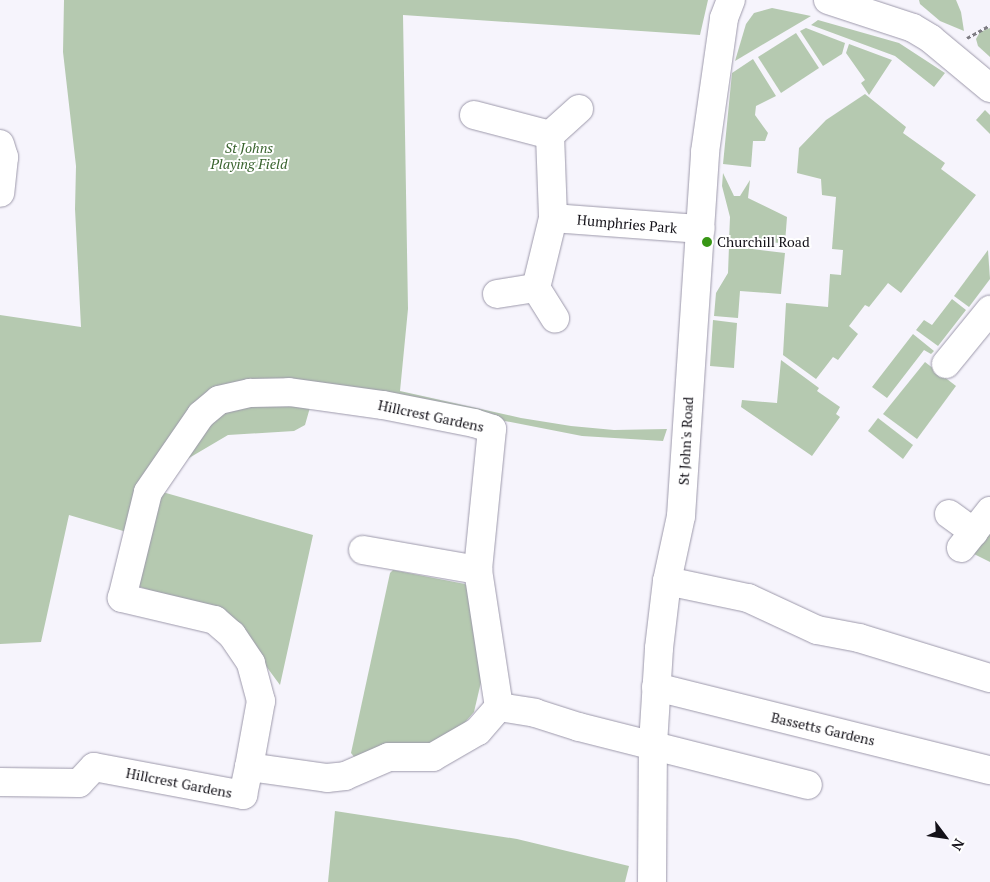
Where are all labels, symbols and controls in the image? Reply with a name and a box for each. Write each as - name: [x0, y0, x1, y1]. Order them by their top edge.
- park label: St Johns Playing Field: [211, 140, 287, 172]
- street label: Humphries Park: [576, 211, 678, 237]
- place label: Churchill Road: [717, 234, 810, 250]
- marker: Churchill Road: [701, 236, 713, 248]
- street label: St John's Road: [675, 396, 697, 486]
- street label: Hillcrest Gardens: [377, 397, 485, 435]
- street label: Bassetts Gardens: [769, 709, 877, 749]
- street label: Hillcrest Gardens: [125, 764, 233, 802]
- north arrow: [920, 812, 970, 862]
- text: N: [947, 836, 969, 854]

